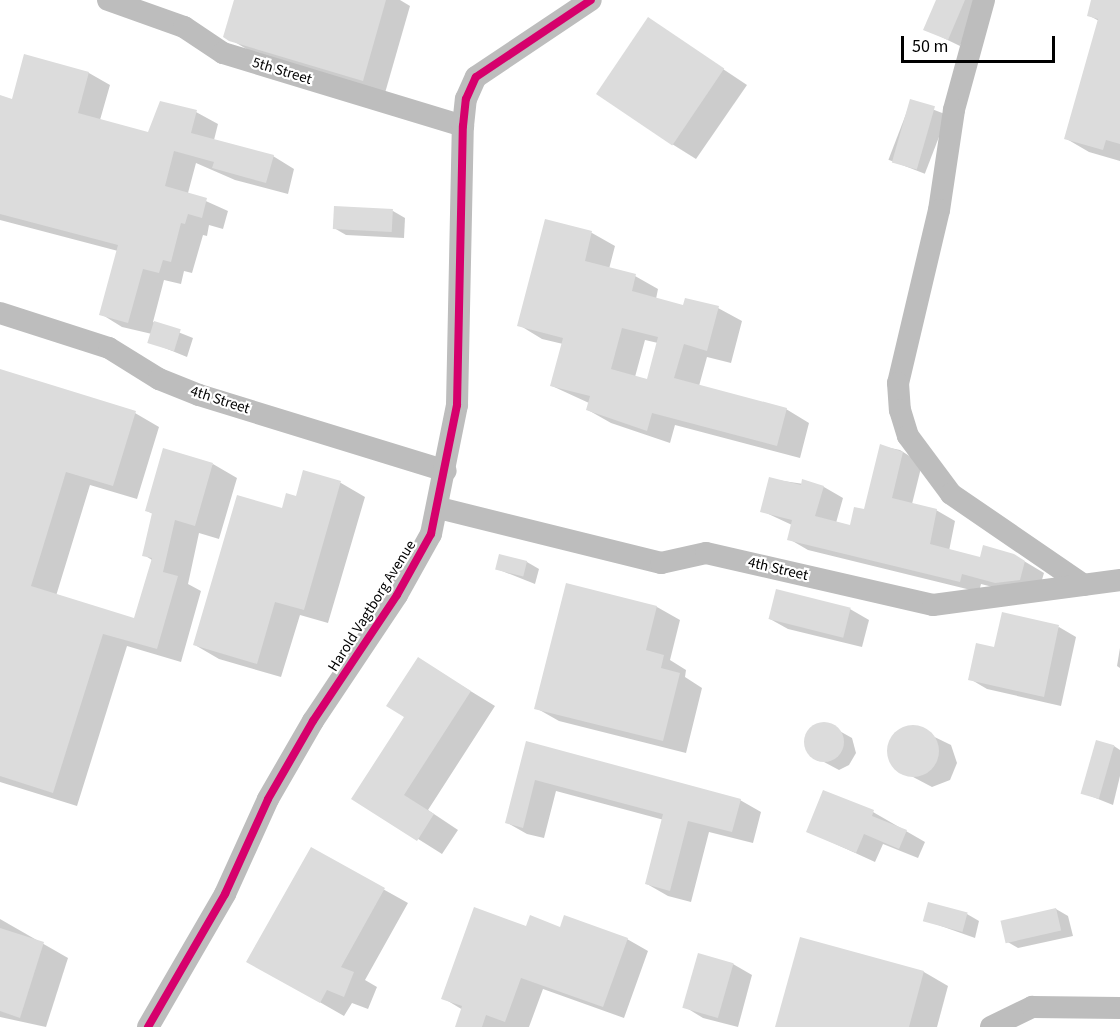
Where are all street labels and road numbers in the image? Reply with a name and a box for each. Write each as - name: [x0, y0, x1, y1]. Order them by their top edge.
- street label: 5th Street: [250, 53, 314, 89]
- street label: 4th Street: [188, 382, 252, 418]
- street label: Harold Vagtborg Avenue: [324, 537, 420, 675]
- street label: 4th Street: [746, 553, 810, 585]

